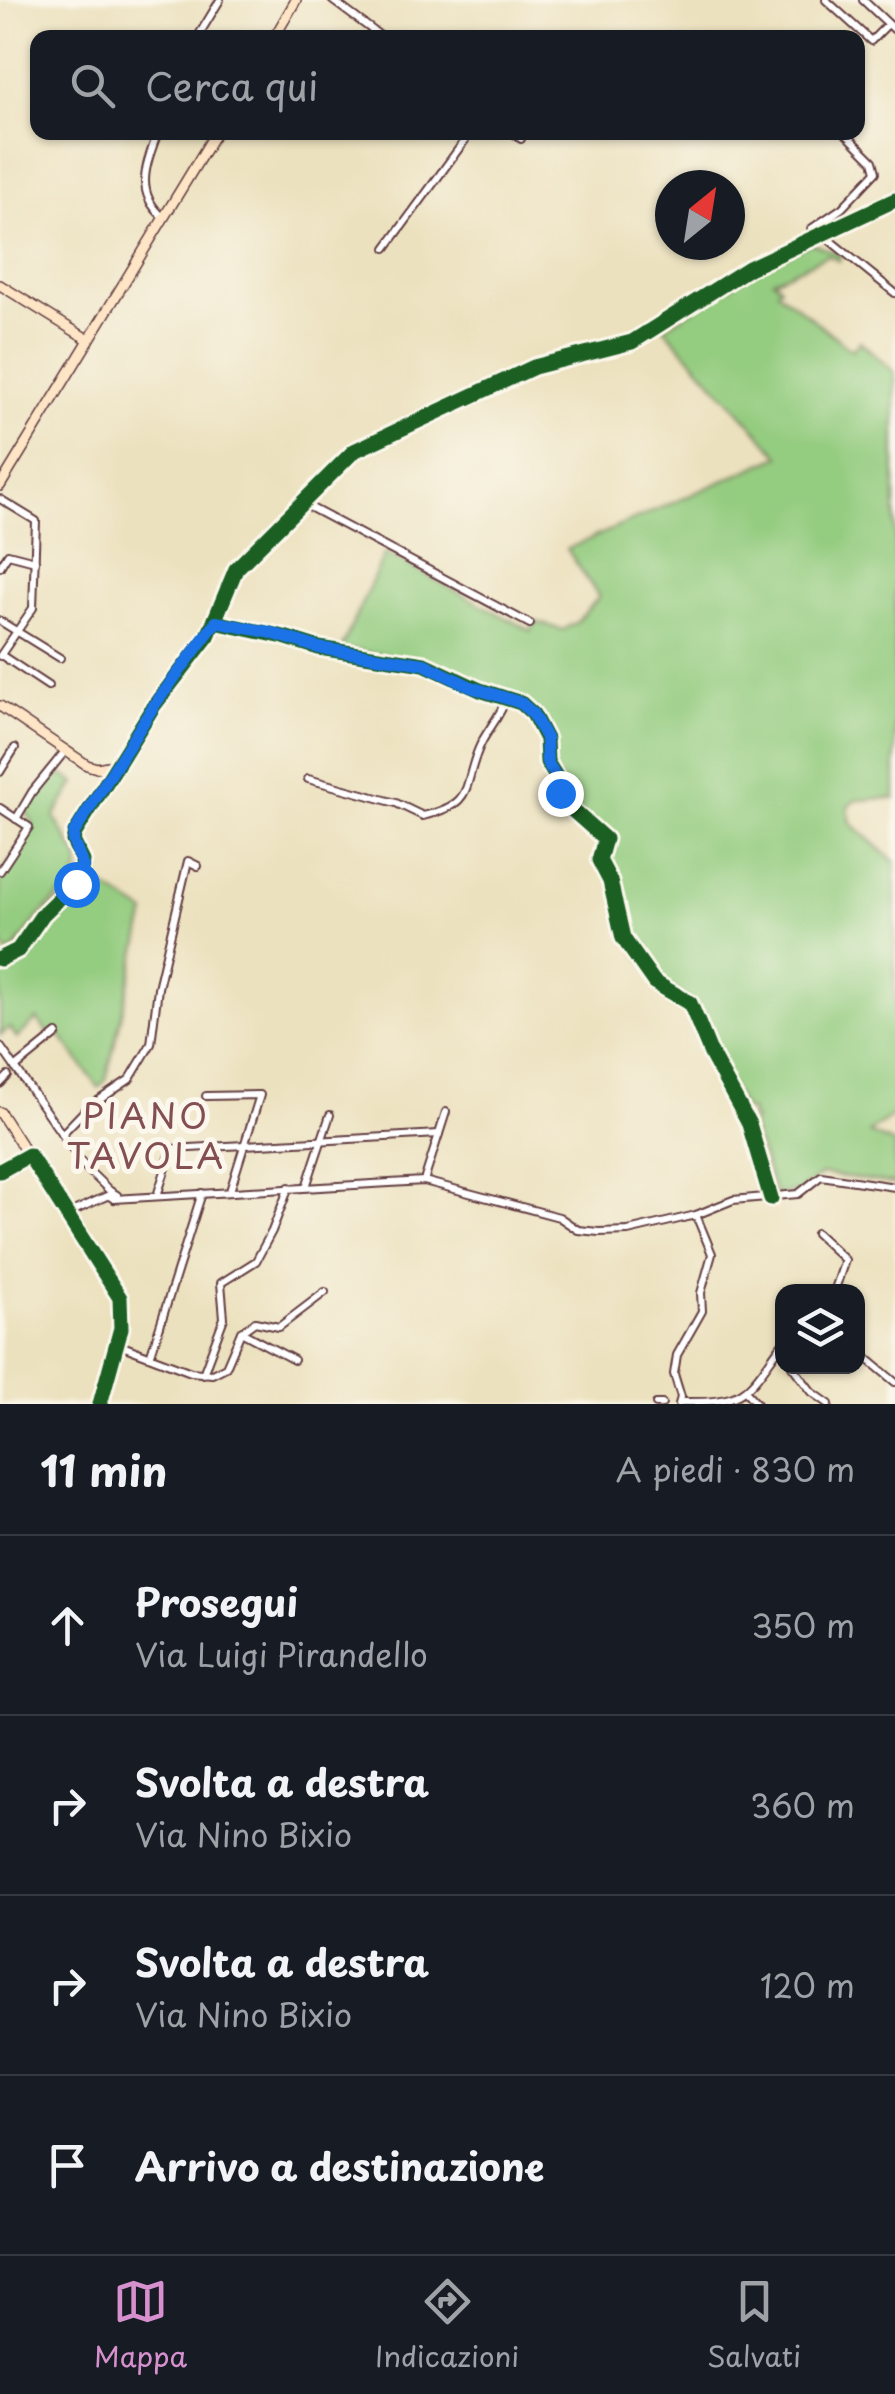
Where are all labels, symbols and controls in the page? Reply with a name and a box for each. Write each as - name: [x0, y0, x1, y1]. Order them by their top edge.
- search box: [30, 30, 865, 140]
- text: Cerca qui: [145, 57, 318, 114]
- icon: search: [65, 58, 120, 113]
- north arrow: [655, 170, 745, 260]
- route end: [538, 771, 584, 817]
- route start: [54, 862, 100, 908]
- district label: PIANO TAVOLA: [66, 1088, 226, 1181]
- map controls: [775, 1284, 865, 1374]
- button: layers: [775, 1284, 865, 1374]
- text: 11 min: [40, 1438, 167, 1501]
- text: A piedi · 830 m: [616, 1445, 855, 1493]
- text: Prosegui: [135, 1573, 298, 1630]
- icon: ahead: [40, 1598, 95, 1653]
- text: 350 m: [751, 1601, 855, 1649]
- text: Via Luigi Pirandello: [135, 1630, 428, 1678]
- text: Svolta a destra: [135, 1753, 429, 1810]
- icon: right: [40, 1778, 95, 1833]
- text: 360 m: [750, 1781, 855, 1829]
- text: Via Nino Bixio: [135, 1810, 352, 1858]
- text: Svolta a destra: [135, 1933, 429, 1990]
- icon: right: [40, 1958, 95, 2013]
- text: 120 m: [760, 1961, 855, 2009]
- text: Via Nino Bixio: [135, 1990, 352, 2038]
- text: Arrivo a destinazione: [135, 2137, 544, 2194]
- icon: arrive: [40, 2138, 95, 2193]
- tab: Mappa: [94, 2274, 187, 2377]
- tab: Indicazioni: [375, 2274, 519, 2377]
- tab: Salvati: [707, 2274, 801, 2377]

